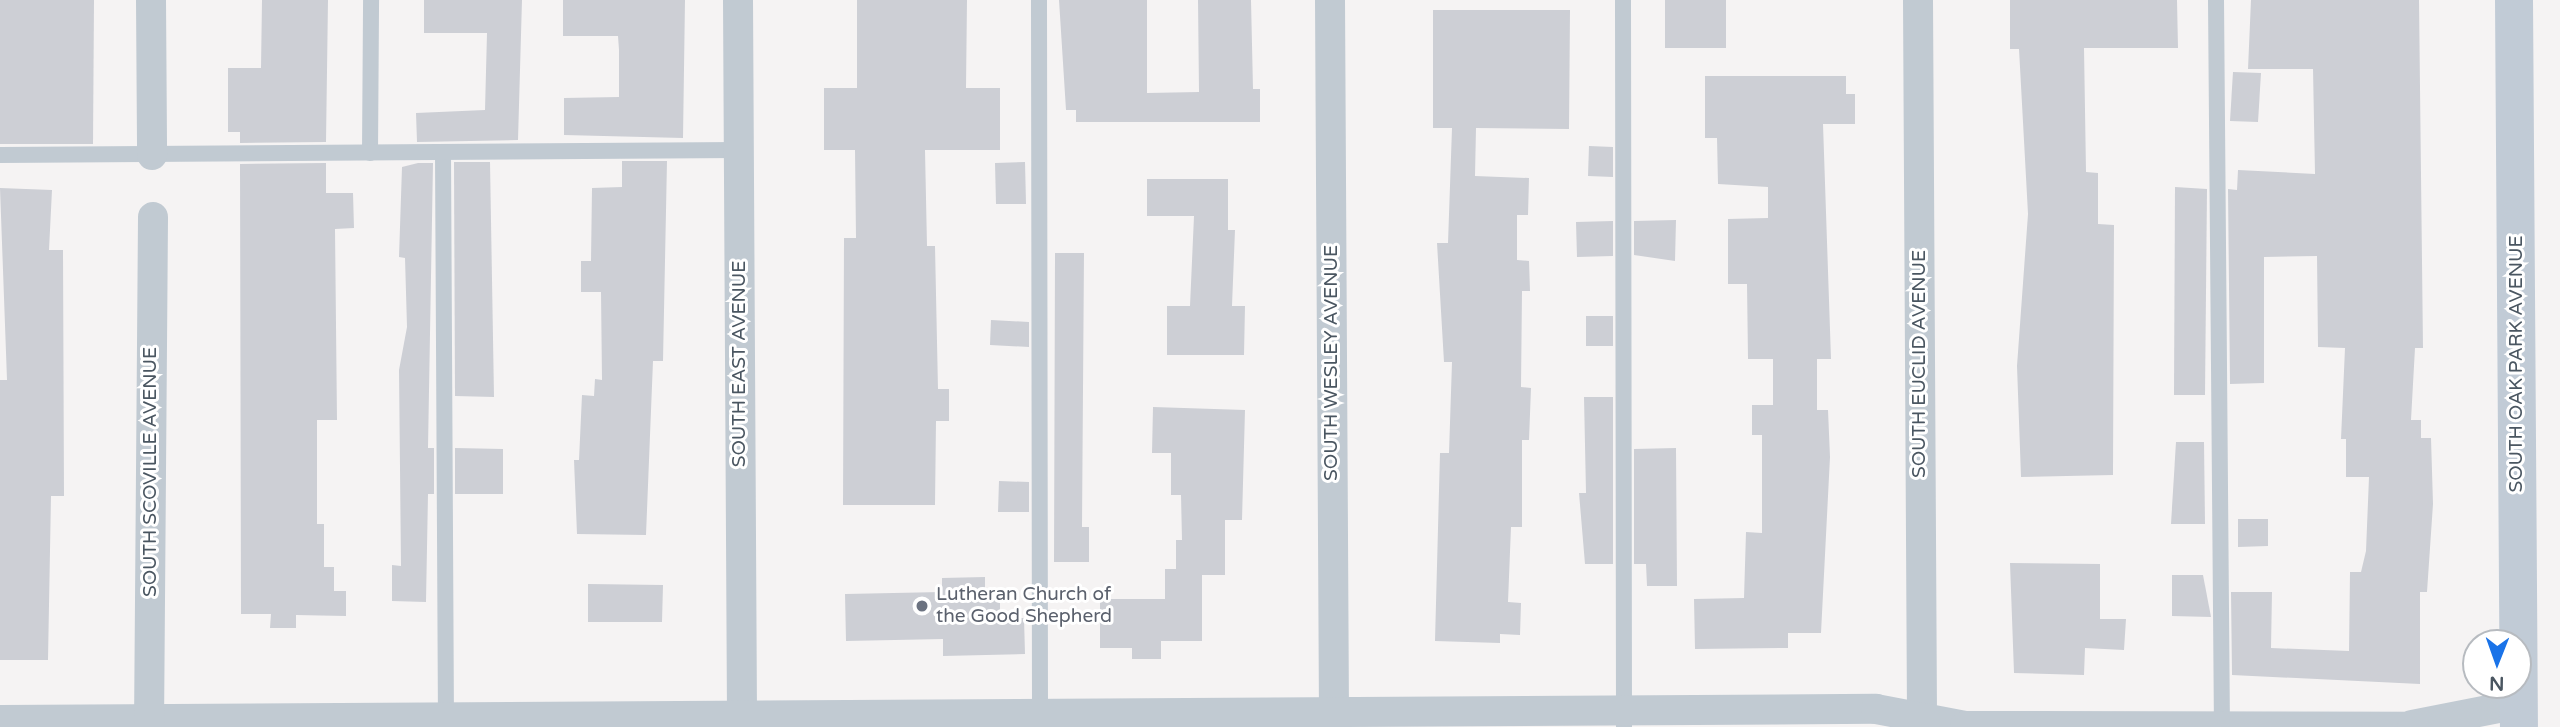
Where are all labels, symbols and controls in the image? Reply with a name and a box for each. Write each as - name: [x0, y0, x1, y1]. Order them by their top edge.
- street label: SOUTH OAK PARK AVENUE: [2506, 235, 2528, 493]
- street label: SOUTH WESLEY AVENUE: [1321, 245, 1343, 481]
- street label: SOUTH EUCLID AVENUE: [1909, 250, 1931, 478]
- street label: SOUTH EAST AVENUE: [729, 261, 751, 467]
- street label: SOUTH SCOVILLE AVENUE: [140, 347, 162, 597]
- place label: Lutheran Church of the Good Shepherd: [936, 584, 1112, 628]
- marker: Lutheran Church of the Good Shepherd: [914, 598, 930, 614]
- north arrow: [2462, 629, 2532, 699]
- text: N: [2489, 672, 2504, 694]

